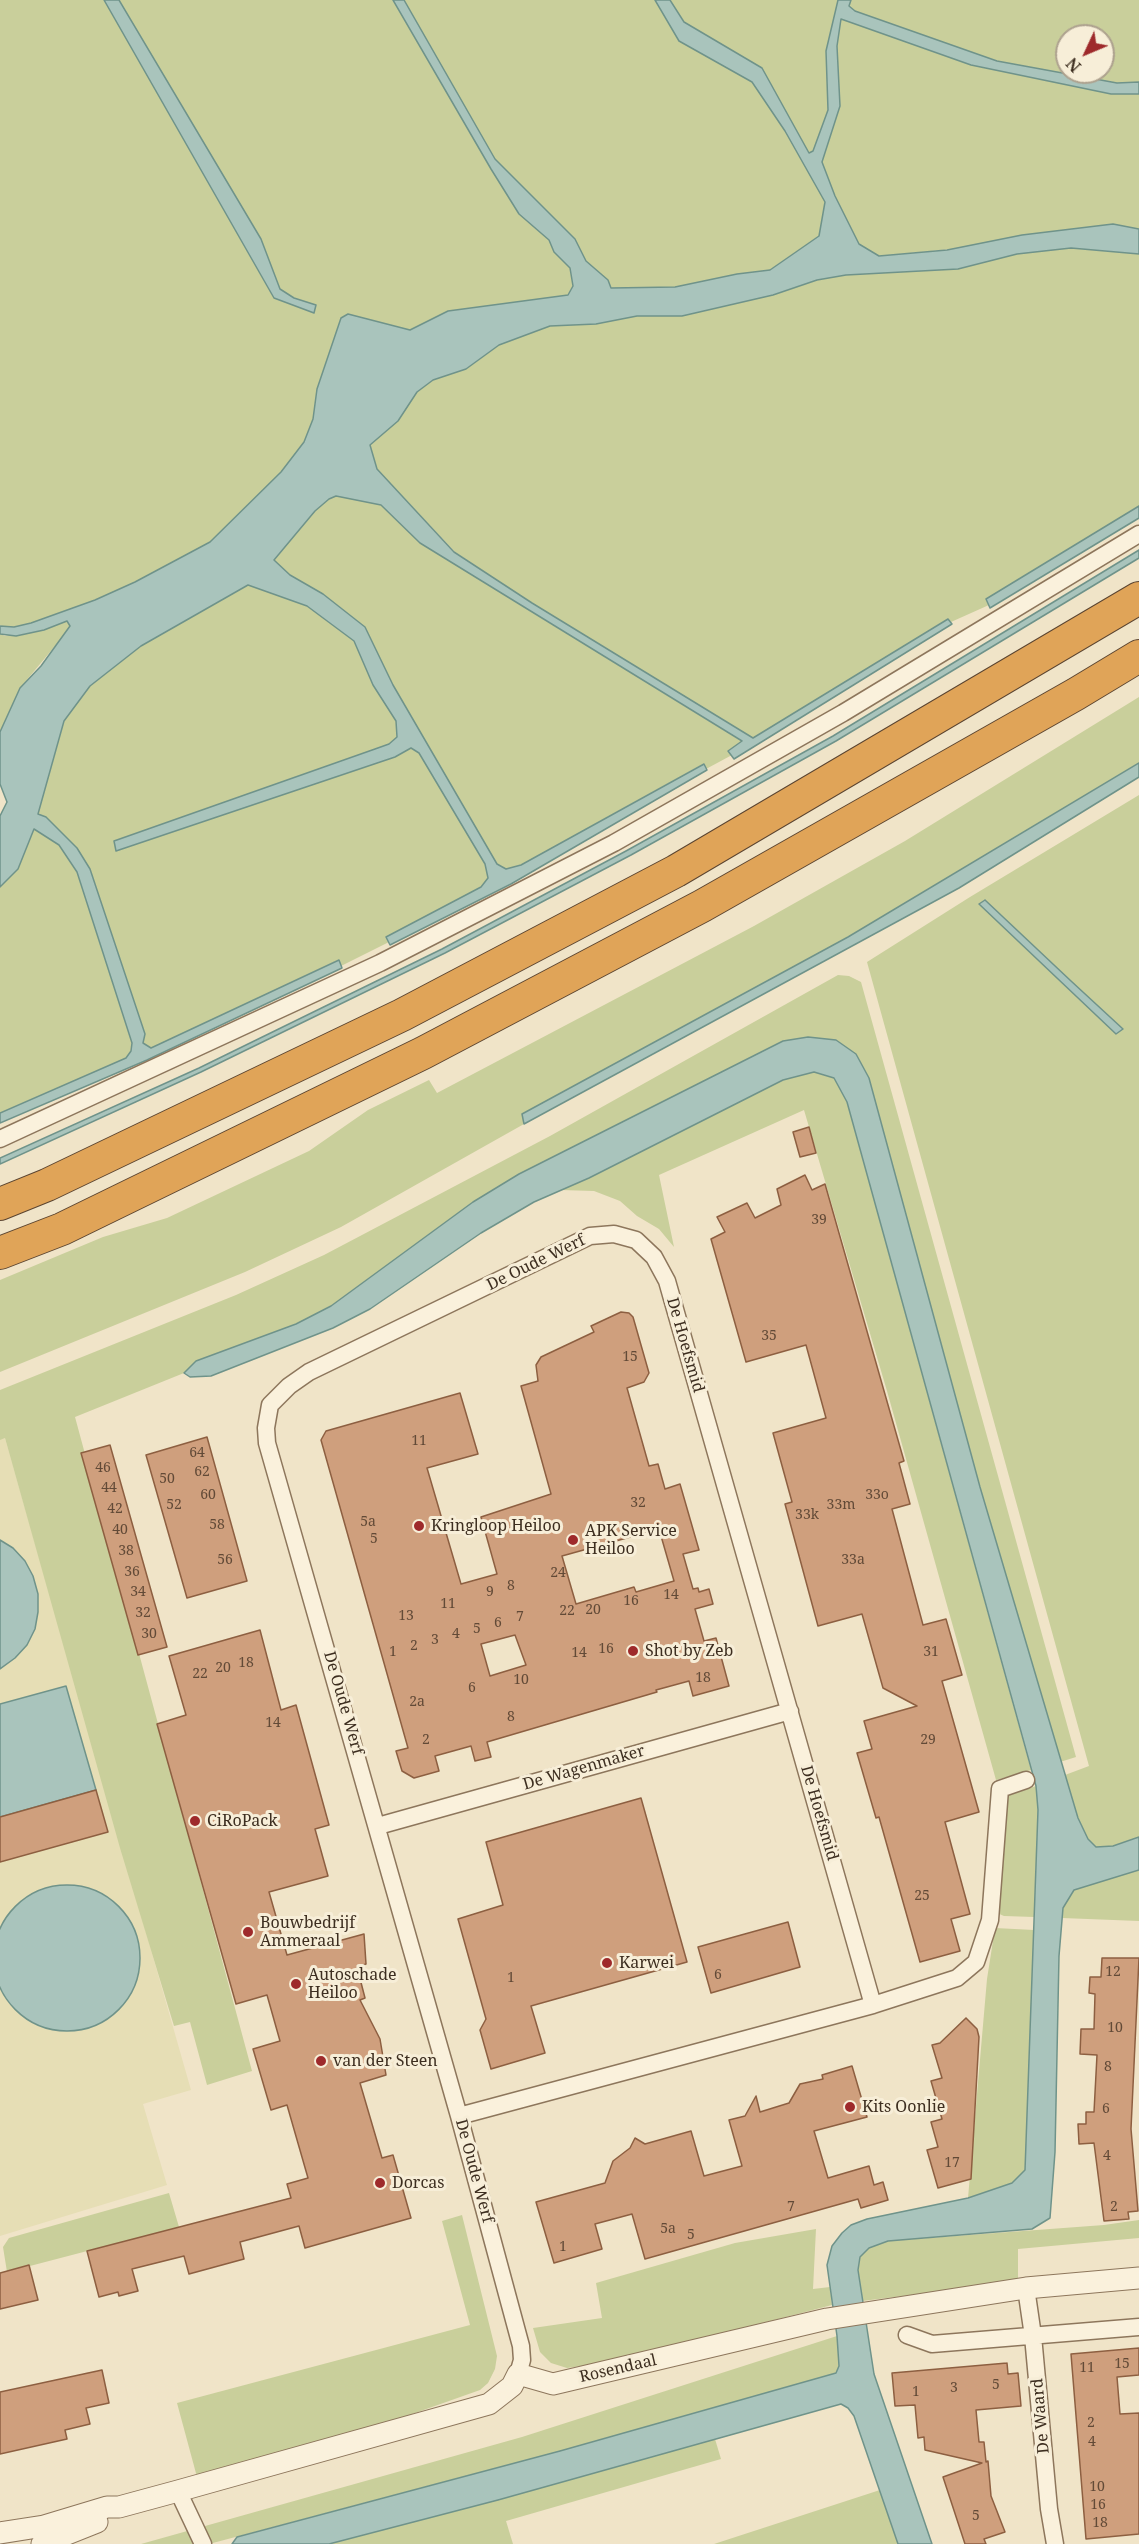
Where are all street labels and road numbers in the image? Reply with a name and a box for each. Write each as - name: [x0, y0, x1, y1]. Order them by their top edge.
- street label: De Oude Werf: [484, 1231, 588, 1295]
- street label: De Hoefsmid: [662, 1295, 708, 1395]
- street label: De Oude Werf: [319, 1649, 367, 1757]
- street label: De Wagenmaker: [521, 1741, 647, 1795]
- street label: De Hoefsmid: [796, 1763, 842, 1863]
- street label: De Oude Werf: [451, 2117, 497, 2225]
- street label: Rosendaal: [578, 2351, 658, 2387]
- street label: De Waard: [1028, 2378, 1054, 2454]

